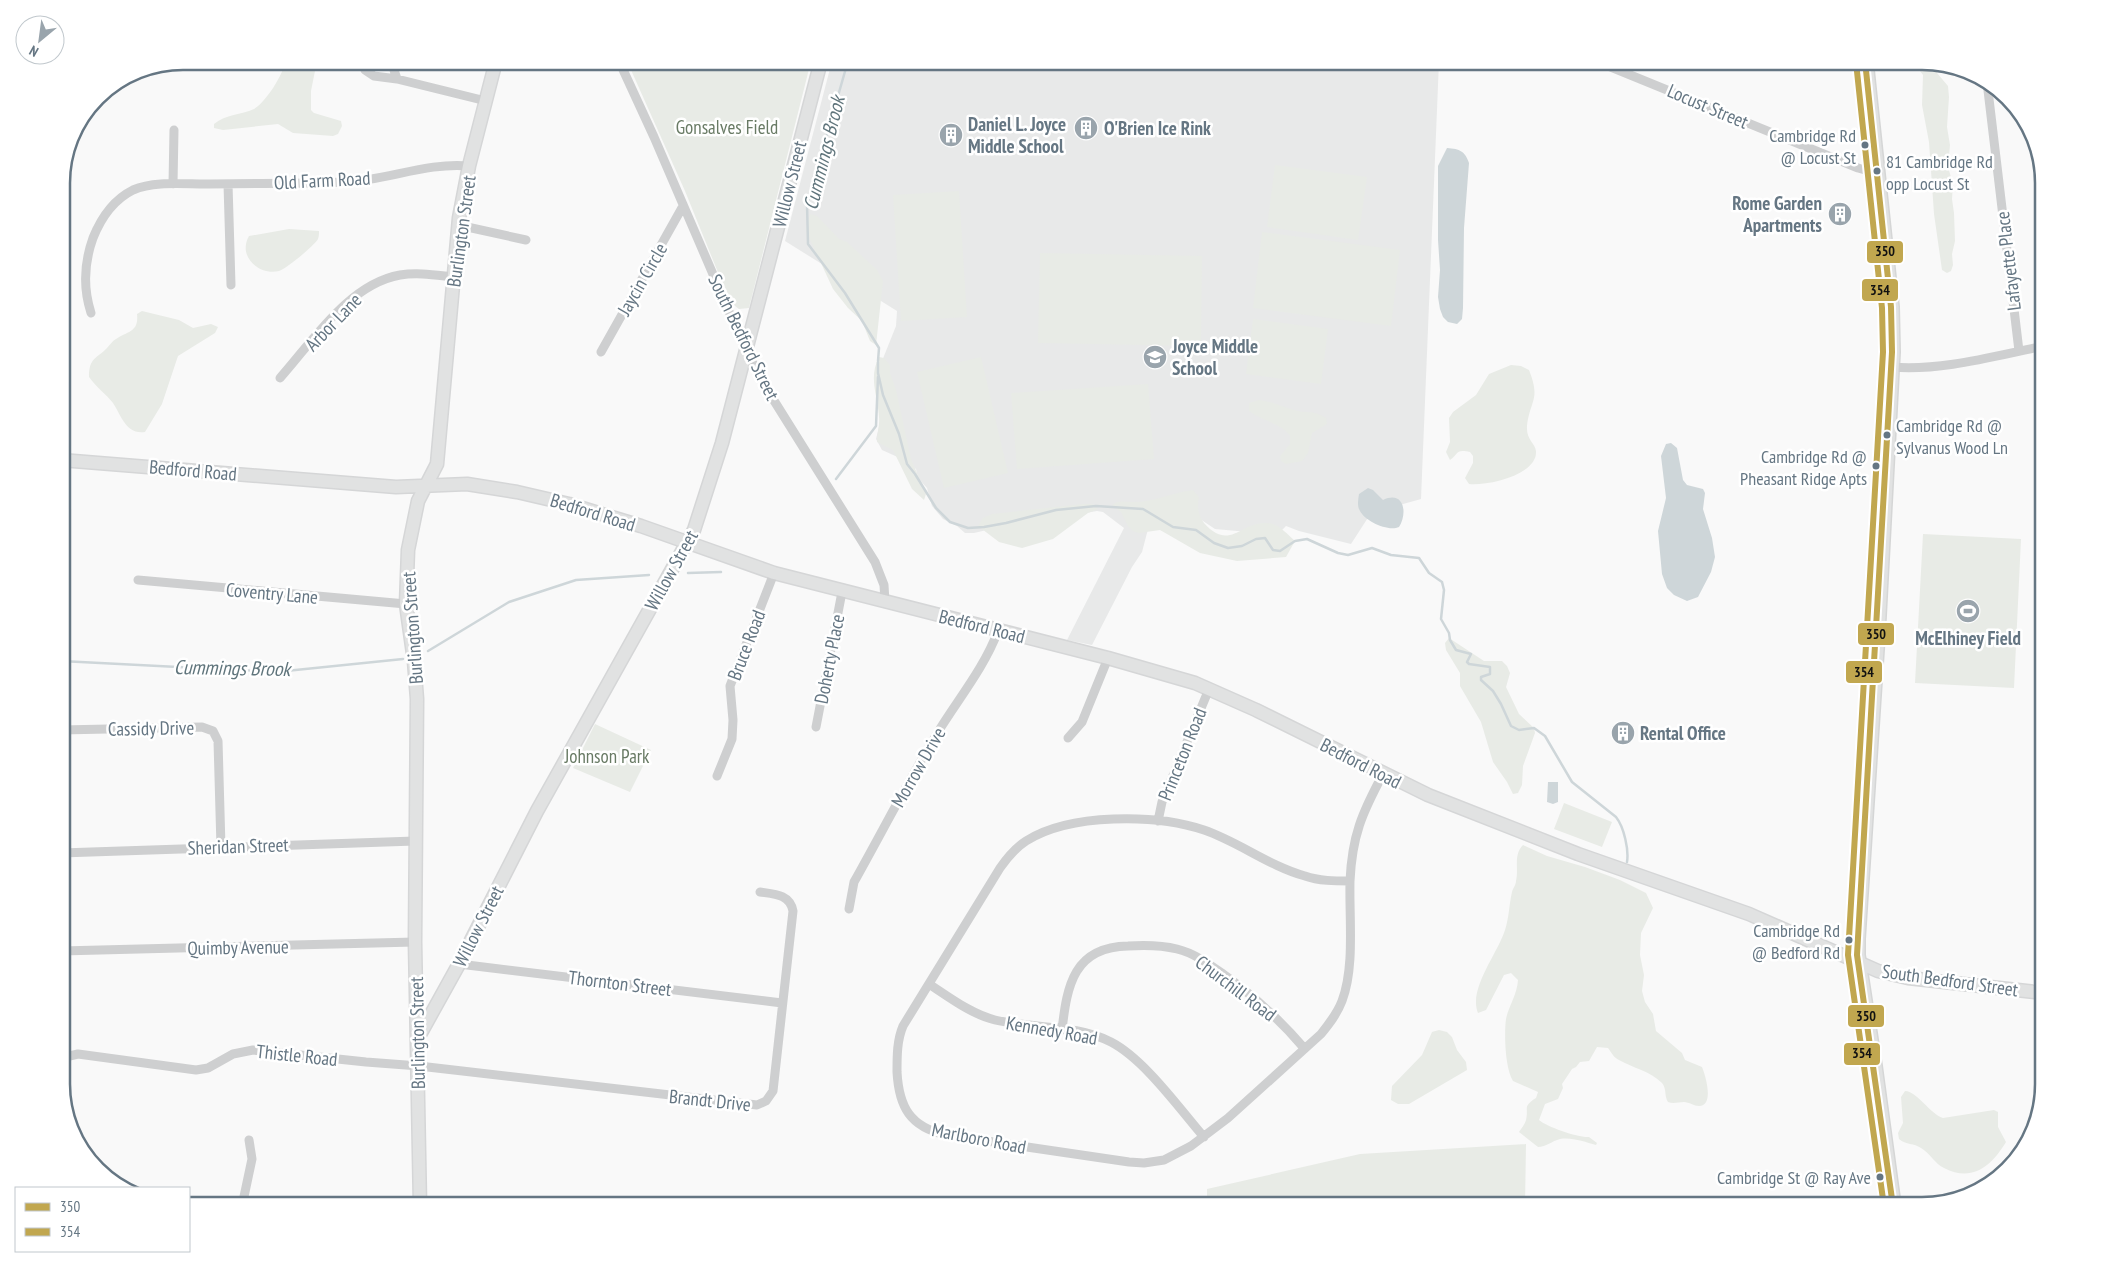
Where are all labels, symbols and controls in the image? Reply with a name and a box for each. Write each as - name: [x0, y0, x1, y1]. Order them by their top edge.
- north arrow: [15, 15, 65, 65]
- text: N: [26, 42, 41, 61]
- street label: Locust Street: [1664, 78, 1753, 134]
- water label: Cummings Brook: [797, 91, 851, 213]
- place label: Daniel L. Joyce Middle School: [968, 112, 1066, 158]
- park label: Gonsalves Field: [676, 115, 778, 139]
- building icon: O'Brien Ice Rink: [1073, 115, 1099, 141]
- place label: O'Brien Ice Rink: [1104, 116, 1211, 140]
- building icon: Daniel L. Joyce Middle School: [938, 122, 964, 148]
- place label: Cambridge Rd @ Locust St: [1769, 124, 1856, 169]
- street label: Willow Street: [767, 138, 811, 230]
- marker: Cambridge Rd @ Locust St: [1860, 140, 1870, 150]
- place label: 81 Cambridge Rd opp Locust St: [1886, 150, 1993, 195]
- street label: Old Farm Road: [273, 165, 371, 195]
- marker: 81 Cambridge Rd opp Locust St: [1872, 166, 1882, 176]
- street label: Burlington Street: [441, 173, 481, 288]
- place label: Rome Garden Apartments: [1732, 191, 1822, 237]
- building icon: Rome Garden Apartments: [1827, 201, 1853, 227]
- street label: Lafayette Place: [1990, 210, 2026, 312]
- street label: Jaycin Circle: [611, 238, 672, 320]
- line badge: 350: [1866, 240, 1904, 264]
- text: 350: [1875, 242, 1895, 260]
- street label: South Bedford Street: [703, 270, 785, 405]
- line badge: 354: [1861, 278, 1899, 302]
- text: 354: [1870, 281, 1890, 299]
- street label: Arbor Lane: [300, 288, 366, 356]
- place label: Joyce Middle School: [1171, 334, 1258, 380]
- school or university icon: Joyce Middle School: [1142, 344, 1168, 370]
- place label: Cambridge Rd @ Sylvanus Wood Ln: [1896, 414, 2008, 459]
- marker: Cambridge Rd @ Sylvanus Wood Ln: [1882, 430, 1892, 440]
- place label: Cambridge Rd @ Pheasant Ridge Apts: [1740, 445, 1867, 490]
- street label: Bedford Road: [148, 454, 238, 486]
- marker: Cambridge Rd @ Pheasant Ridge Apts: [1871, 461, 1881, 471]
- street label: Bedford Road: [547, 488, 639, 536]
- street label: Willow Street: [639, 525, 703, 614]
- street label: Burlington Street: [396, 570, 428, 685]
- street label: Coventry Lane: [225, 577, 319, 609]
- sports icon: McElhiney Field: [1955, 598, 1981, 624]
- street label: Bedford Road: [936, 604, 1028, 648]
- street label: Bruce Road: [722, 607, 770, 683]
- street label: Doherty Place: [809, 612, 849, 706]
- line badge: 350: [1857, 622, 1895, 646]
- text: 350: [1866, 625, 1886, 643]
- place label: McElhiney Field: [1915, 626, 2021, 650]
- water label: Cummings Brook: [174, 654, 293, 682]
- line badge: 354: [1845, 660, 1883, 684]
- text: 354: [1854, 663, 1874, 681]
- street label: Princeton Road: [1153, 704, 1211, 804]
- street label: Cassidy Drive: [108, 715, 195, 741]
- building icon: Rental Office: [1610, 720, 1636, 746]
- place label: Rental Office: [1640, 721, 1726, 745]
- street label: Morrow Drive: [886, 723, 951, 811]
- street label: Bedford Road: [1316, 732, 1406, 794]
- park label: Johnson Park: [564, 744, 650, 768]
- street label: Sheridan Street: [187, 832, 290, 860]
- street label: Willow Street: [447, 881, 509, 971]
- place label: Cambridge Rd @ Bedford Rd: [1752, 919, 1840, 964]
- street label: Quimby Avenue: [187, 934, 289, 960]
- marker: Cambridge Rd @ Bedford Rd: [1844, 935, 1854, 945]
- street label: Churchill Road: [1191, 950, 1281, 1026]
- street label: South Bedford Street: [1881, 959, 2020, 1002]
- street label: Thornton Street: [567, 965, 674, 1001]
- street label: Burlington Street: [404, 976, 430, 1089]
- line badge: 350: [1847, 1004, 1885, 1028]
- text: 350: [1856, 1007, 1876, 1025]
- street label: Kennedy Road: [1004, 1010, 1100, 1050]
- street label: Thistle Road: [255, 1039, 339, 1071]
- line badge: 354: [1843, 1042, 1881, 1066]
- text: 354: [1852, 1044, 1872, 1062]
- street label: Brandt Drive: [668, 1084, 752, 1116]
- street label: Marlboro Road: [930, 1117, 1028, 1159]
- place label: Cambridge St @ Ray Ave: [1717, 1166, 1871, 1189]
- marker: Cambridge St @ Ray Ave: [1875, 1172, 1885, 1182]
- legend: [15, 1187, 190, 1252]
- text: 350: [60, 1197, 81, 1216]
- text: 354: [60, 1222, 81, 1241]

